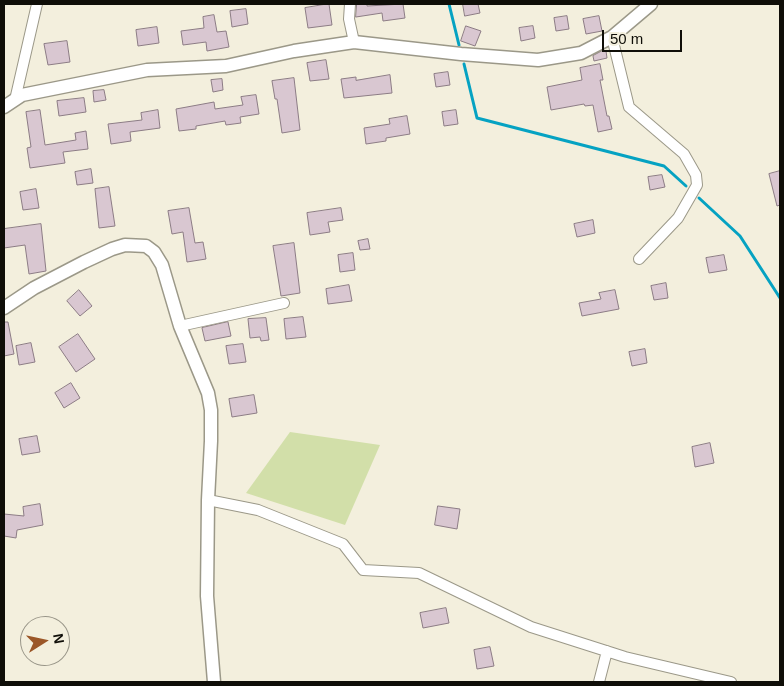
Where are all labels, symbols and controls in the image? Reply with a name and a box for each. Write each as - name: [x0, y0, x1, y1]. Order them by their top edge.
- scale bar: [604, 20, 684, 52]
- text: 50 m: [610, 30, 643, 47]
- north arrow: [20, 616, 70, 666]
- text: N: [50, 632, 68, 645]

